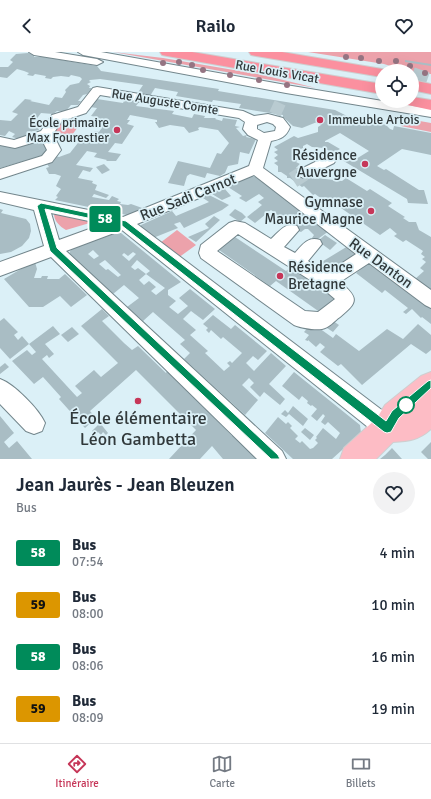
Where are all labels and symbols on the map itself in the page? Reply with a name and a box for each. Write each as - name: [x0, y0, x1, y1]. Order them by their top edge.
- street label: Rue Louis Vicat: [234, 57, 320, 87]
- street label: Rue Auguste Comte: [110, 86, 220, 118]
- place label: Immeuble Artois: [328, 112, 420, 128]
- place label: École primaire Max Fourestier: [27, 114, 109, 146]
- marker: Immeuble Artois: [315, 115, 325, 125]
- marker: École primaire Max Fourestier: [112, 125, 122, 135]
- place label: Résidence Auvergne: [292, 146, 357, 181]
- marker: Résidence Auvergne: [360, 159, 370, 169]
- street label: Rue Sadi Carnot: [137, 170, 239, 224]
- place label: Gymnase Maurice Magne: [264, 193, 363, 228]
- line badge: 58: [87, 206, 123, 232]
- marker: Gymnase Maurice Magne: [366, 206, 376, 216]
- street label: Rue Danton: [346, 234, 416, 292]
- place label: Résidence Bretagne: [288, 258, 353, 293]
- marker: Résidence Bretagne: [275, 271, 285, 281]
- marker: École élémentaire Léon Gambetta: [133, 396, 143, 406]
- unlabelled marker: [397, 396, 415, 414]
- place label: École élémentaire Léon Gambetta: [69, 407, 207, 450]

